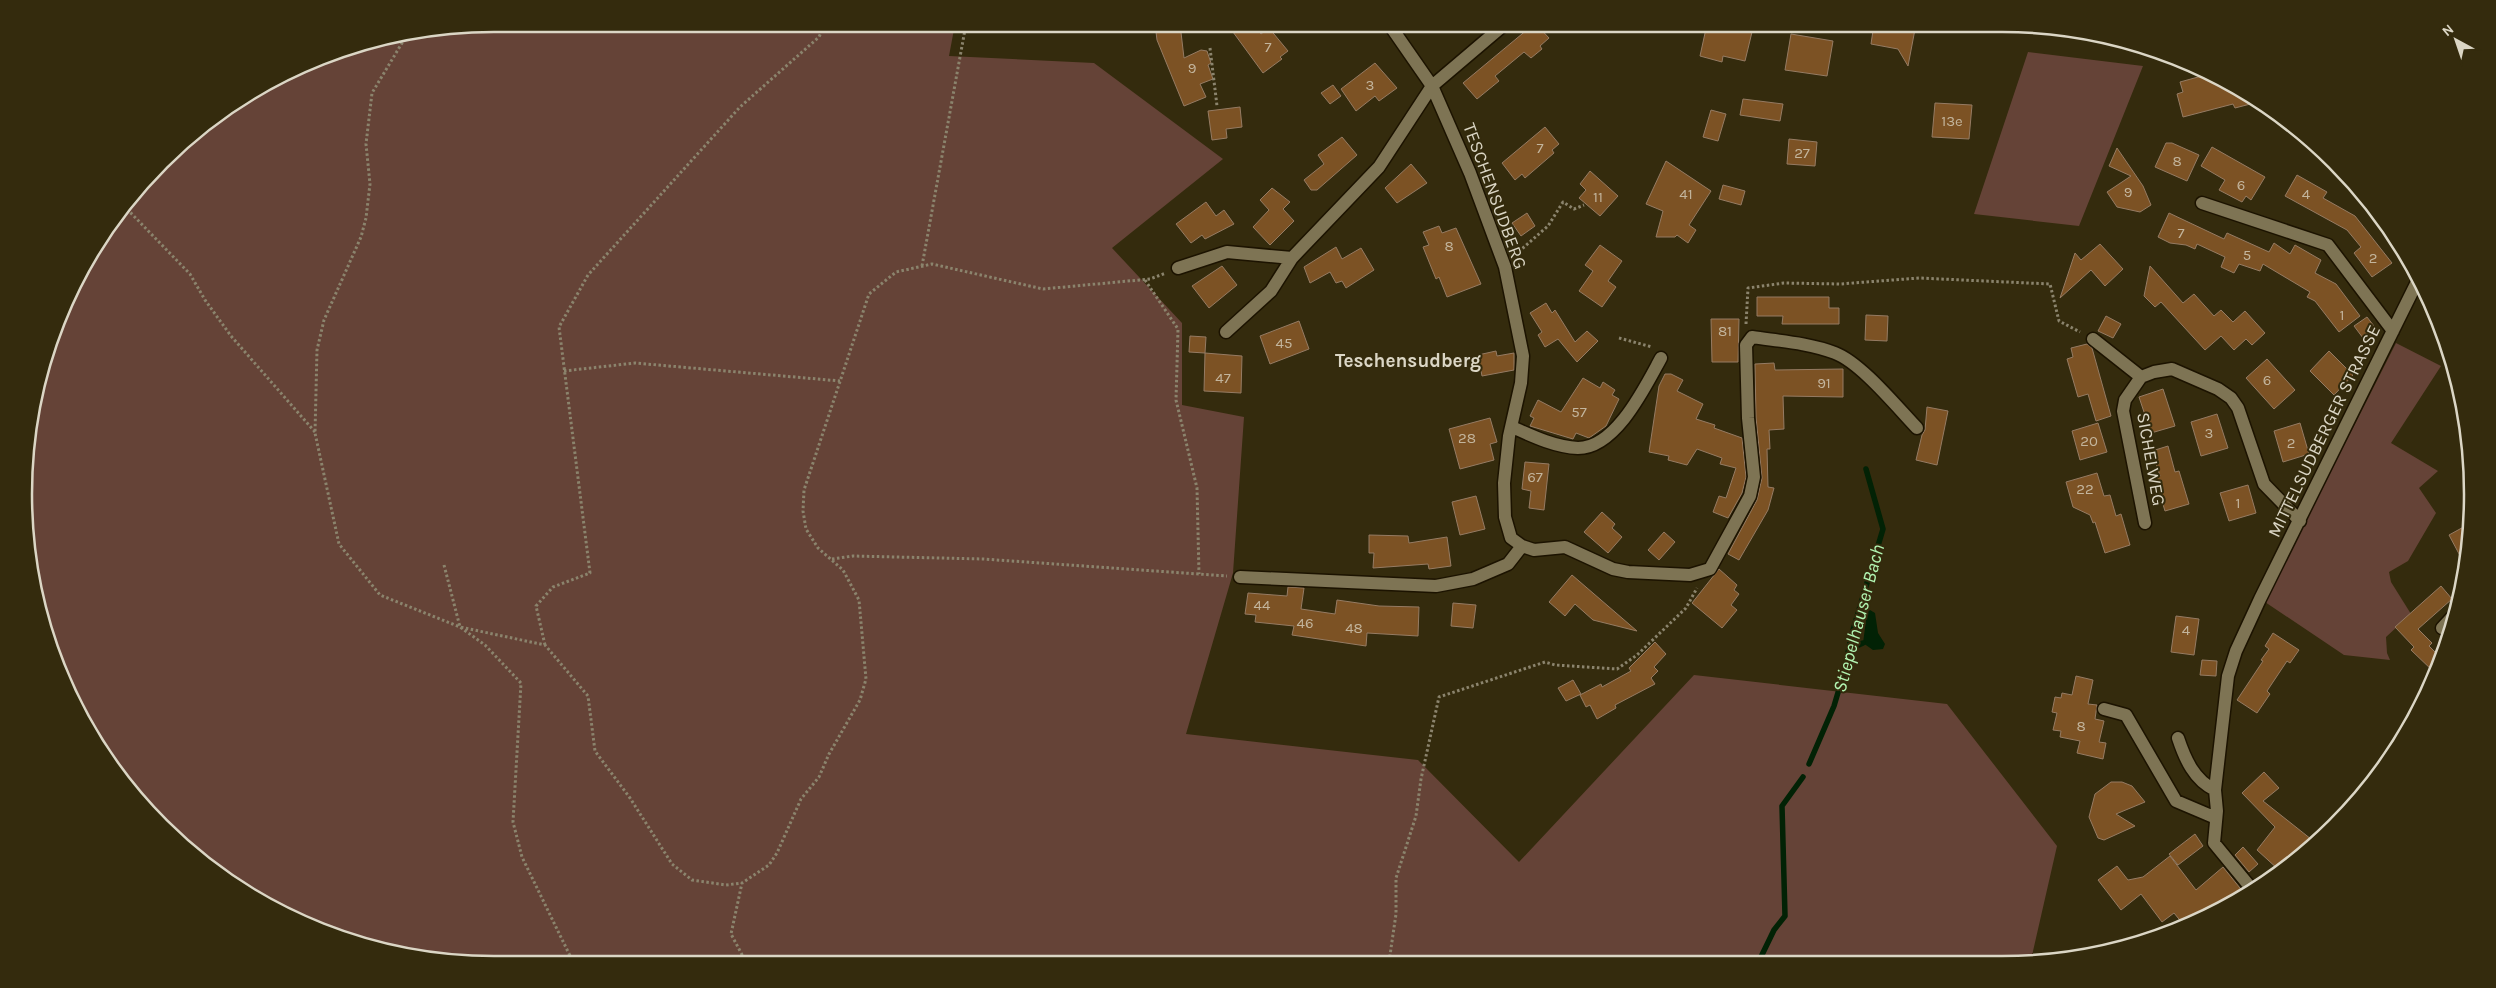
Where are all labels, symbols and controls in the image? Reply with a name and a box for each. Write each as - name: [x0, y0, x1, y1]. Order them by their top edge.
- north arrow: [2431, 15, 2481, 65]
- text: N: [2439, 21, 2457, 40]
- house number: 7: [1264, 38, 1272, 56]
- house number: 9: [1188, 59, 1196, 77]
- house number: 3: [1366, 76, 1374, 94]
- house number: 13e: [1941, 112, 1963, 130]
- street label: TESCHENSUDBERG: [1458, 120, 1532, 272]
- house number: 7: [1536, 139, 1544, 157]
- house number: 27: [1794, 144, 1810, 162]
- house number: 8: [2172, 152, 2182, 170]
- house number: 6: [2237, 176, 2245, 194]
- house number: 9: [2124, 183, 2132, 201]
- house number: 41: [1679, 185, 1693, 203]
- house number: 4: [2302, 185, 2311, 203]
- house number: 11: [1593, 188, 1603, 206]
- house number: 7: [2177, 224, 2185, 242]
- house number: 8: [1444, 237, 1454, 255]
- house number: 5: [2243, 246, 2251, 264]
- house number: 2: [2369, 249, 2377, 267]
- house number: 1: [2340, 306, 2344, 324]
- street label: MITTELSUDBERGER STRASSE: [2263, 321, 2385, 541]
- house number: 81: [1718, 322, 1732, 340]
- house number: 45: [1276, 334, 1292, 352]
- district label: Teschensudberg: [1335, 350, 1481, 372]
- house number: 47: [1215, 369, 1231, 387]
- house number: 6: [2263, 371, 2271, 389]
- house number: 91: [1817, 374, 1831, 392]
- house number: 57: [1571, 403, 1587, 421]
- street label: SICHELWEG: [2132, 411, 2170, 507]
- house number: 3: [2205, 424, 2213, 442]
- house number: 28: [1458, 429, 1476, 447]
- house number: 20: [2080, 432, 2098, 450]
- house number: 2: [2287, 434, 2295, 452]
- house number: 67: [1527, 468, 1543, 486]
- house number: 22: [2076, 480, 2094, 498]
- house number: 1: [2236, 494, 2240, 512]
- water label: Stiepelhauser Bach: [1829, 542, 1889, 695]
- house number: 44: [1254, 596, 1271, 614]
- house number: 46: [1297, 614, 1313, 632]
- house number: 48: [1345, 619, 1363, 637]
- house number: 4: [2182, 621, 2191, 639]
- house number: 8: [2076, 717, 2086, 735]

